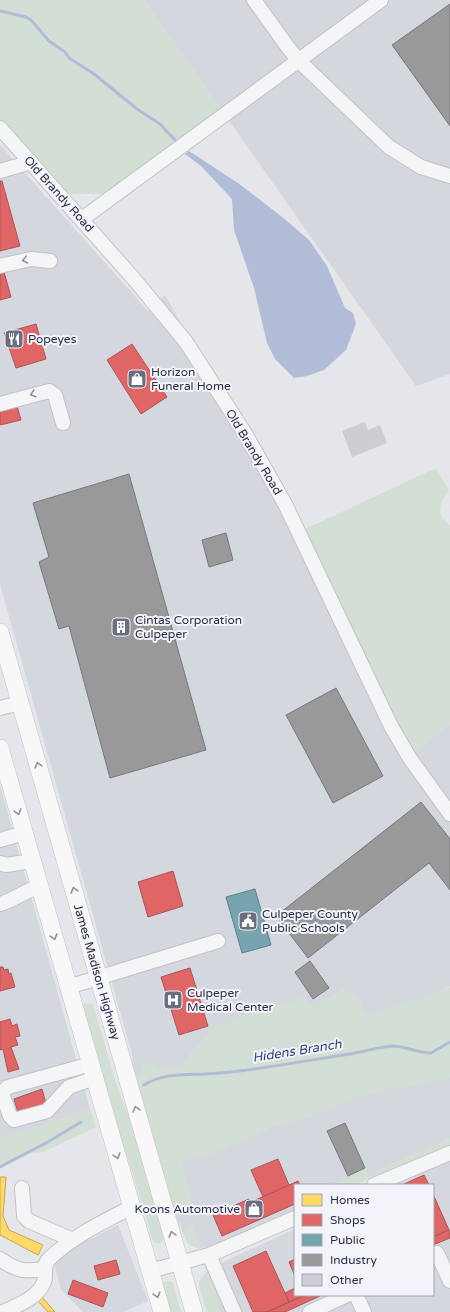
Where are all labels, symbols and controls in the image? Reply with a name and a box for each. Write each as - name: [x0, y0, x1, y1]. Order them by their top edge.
- street label: Old Brandy Road: [21, 153, 97, 235]
- one-way arrow: [22, 255, 28, 264]
- restaurant icon: Popeyes: [3, 328, 25, 350]
- place label: Popeyes: [28, 332, 77, 346]
- place label: Horizon Funeral Home: [151, 365, 231, 393]
- shop icon: Horizon Funeral Home: [126, 368, 148, 390]
- one-way arrow: [30, 389, 37, 398]
- street label: Old Brandy Road: [223, 407, 285, 497]
- place label: Cintas Corporation Culpeper: [135, 613, 242, 641]
- building icon: Cintas Corporation Culpeper: [110, 616, 132, 638]
- one-way arrow: [34, 762, 43, 769]
- one-way arrow: [14, 809, 22, 815]
- one-way arrow: [70, 887, 79, 894]
- street label: James Madison Highway: [71, 902, 123, 1042]
- place label: Culpeper County Public Schools: [262, 907, 358, 935]
- public building icon: Culpeper County Public Schools: [237, 910, 259, 932]
- one-way arrow: [49, 933, 58, 940]
- place label: Culpeper Medical Center: [187, 986, 273, 1014]
- hospital icon: Culpeper Medical Center: [162, 989, 184, 1011]
- water label: Hidens Branch: [251, 1036, 344, 1066]
- one-way arrow: [132, 1106, 141, 1113]
- one-way arrow: [112, 1152, 121, 1159]
- legend: [294, 1184, 434, 1296]
- text: Homes: [330, 1193, 370, 1207]
- shop icon: Koons Automotive: [243, 1198, 265, 1220]
- place label: Koons Automotive: [134, 1202, 240, 1216]
- text: Shops: [330, 1213, 365, 1227]
- one-way arrow: [168, 1231, 177, 1238]
- text: Public: [330, 1233, 365, 1247]
- text: Industry: [330, 1253, 377, 1267]
- text: Other: [330, 1273, 363, 1287]
- one-way arrow: [152, 1291, 161, 1298]

